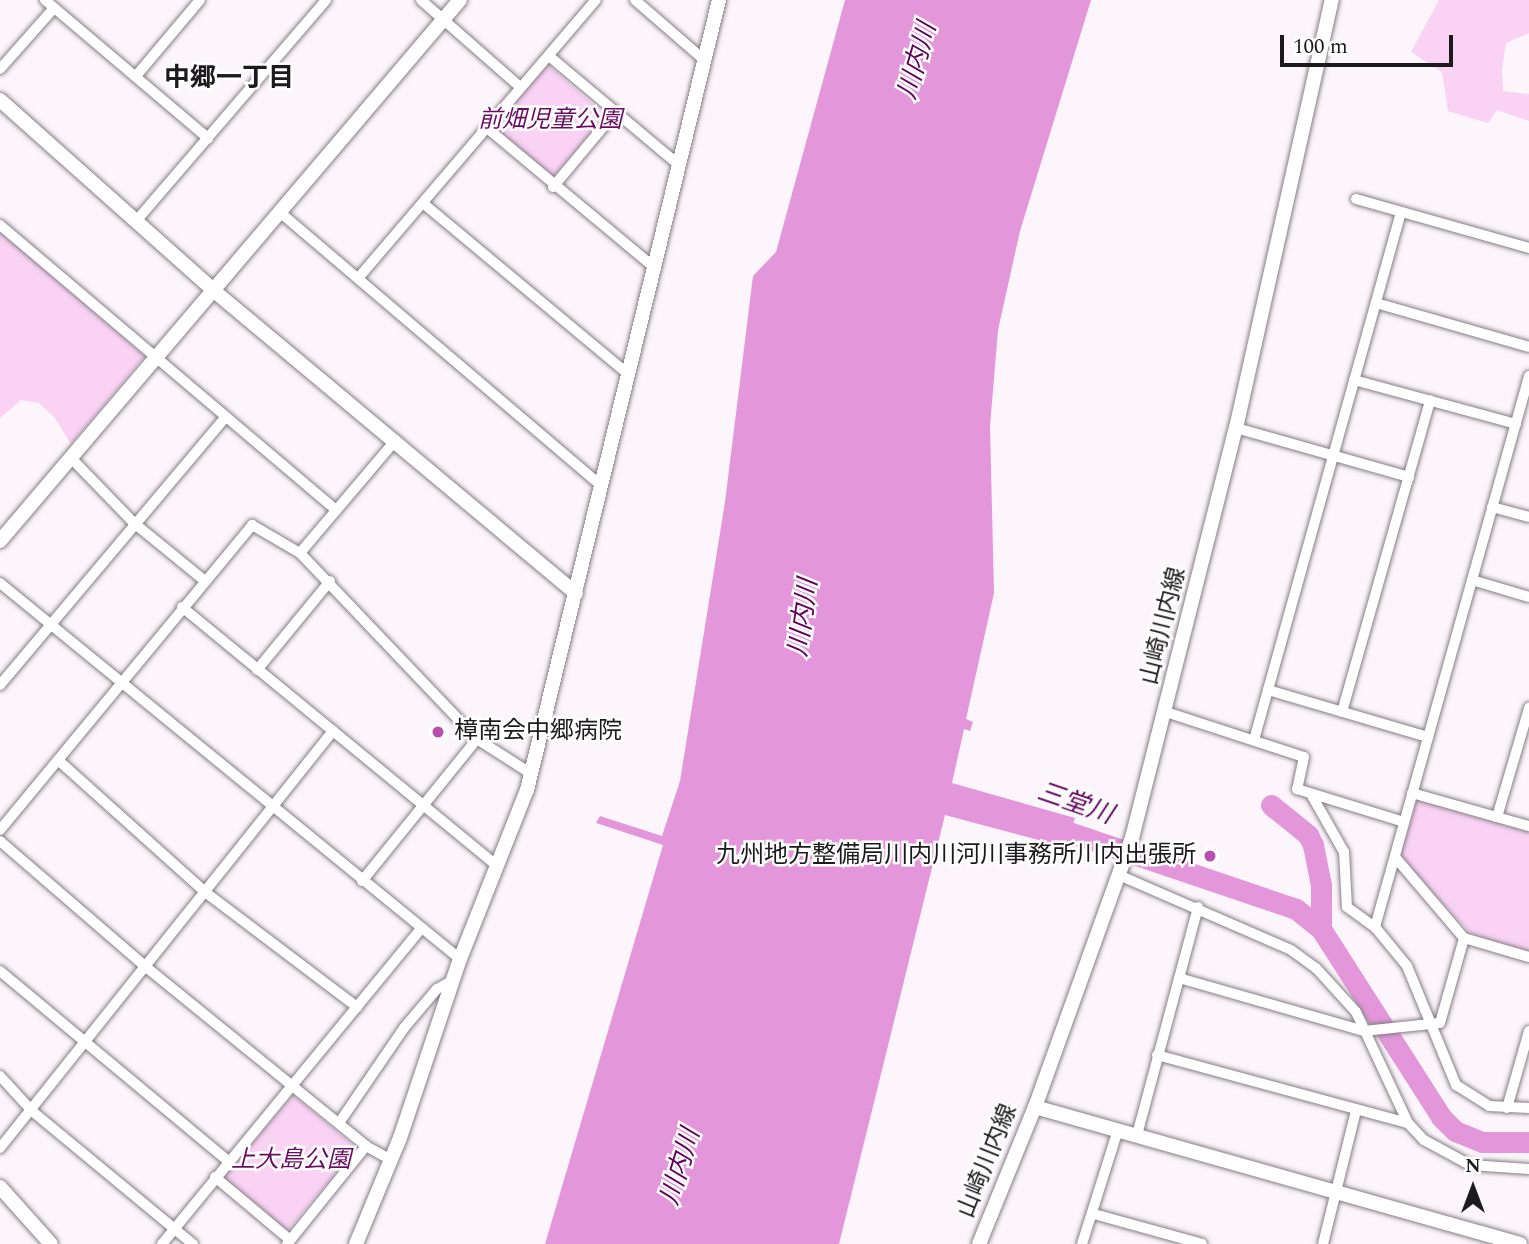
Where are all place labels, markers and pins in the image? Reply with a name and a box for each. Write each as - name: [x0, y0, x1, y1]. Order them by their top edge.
- place label: 樟南会中郷病院: [454, 718, 622, 746]
- marker: 樟南会中郷病院: [428, 722, 448, 742]
- place label: 九州地方整備局川内川河川事務所川内出張所: [716, 842, 1196, 870]
- marker: 九州地方整備局川内川河川事務所川内出張所: [1202, 848, 1218, 864]

